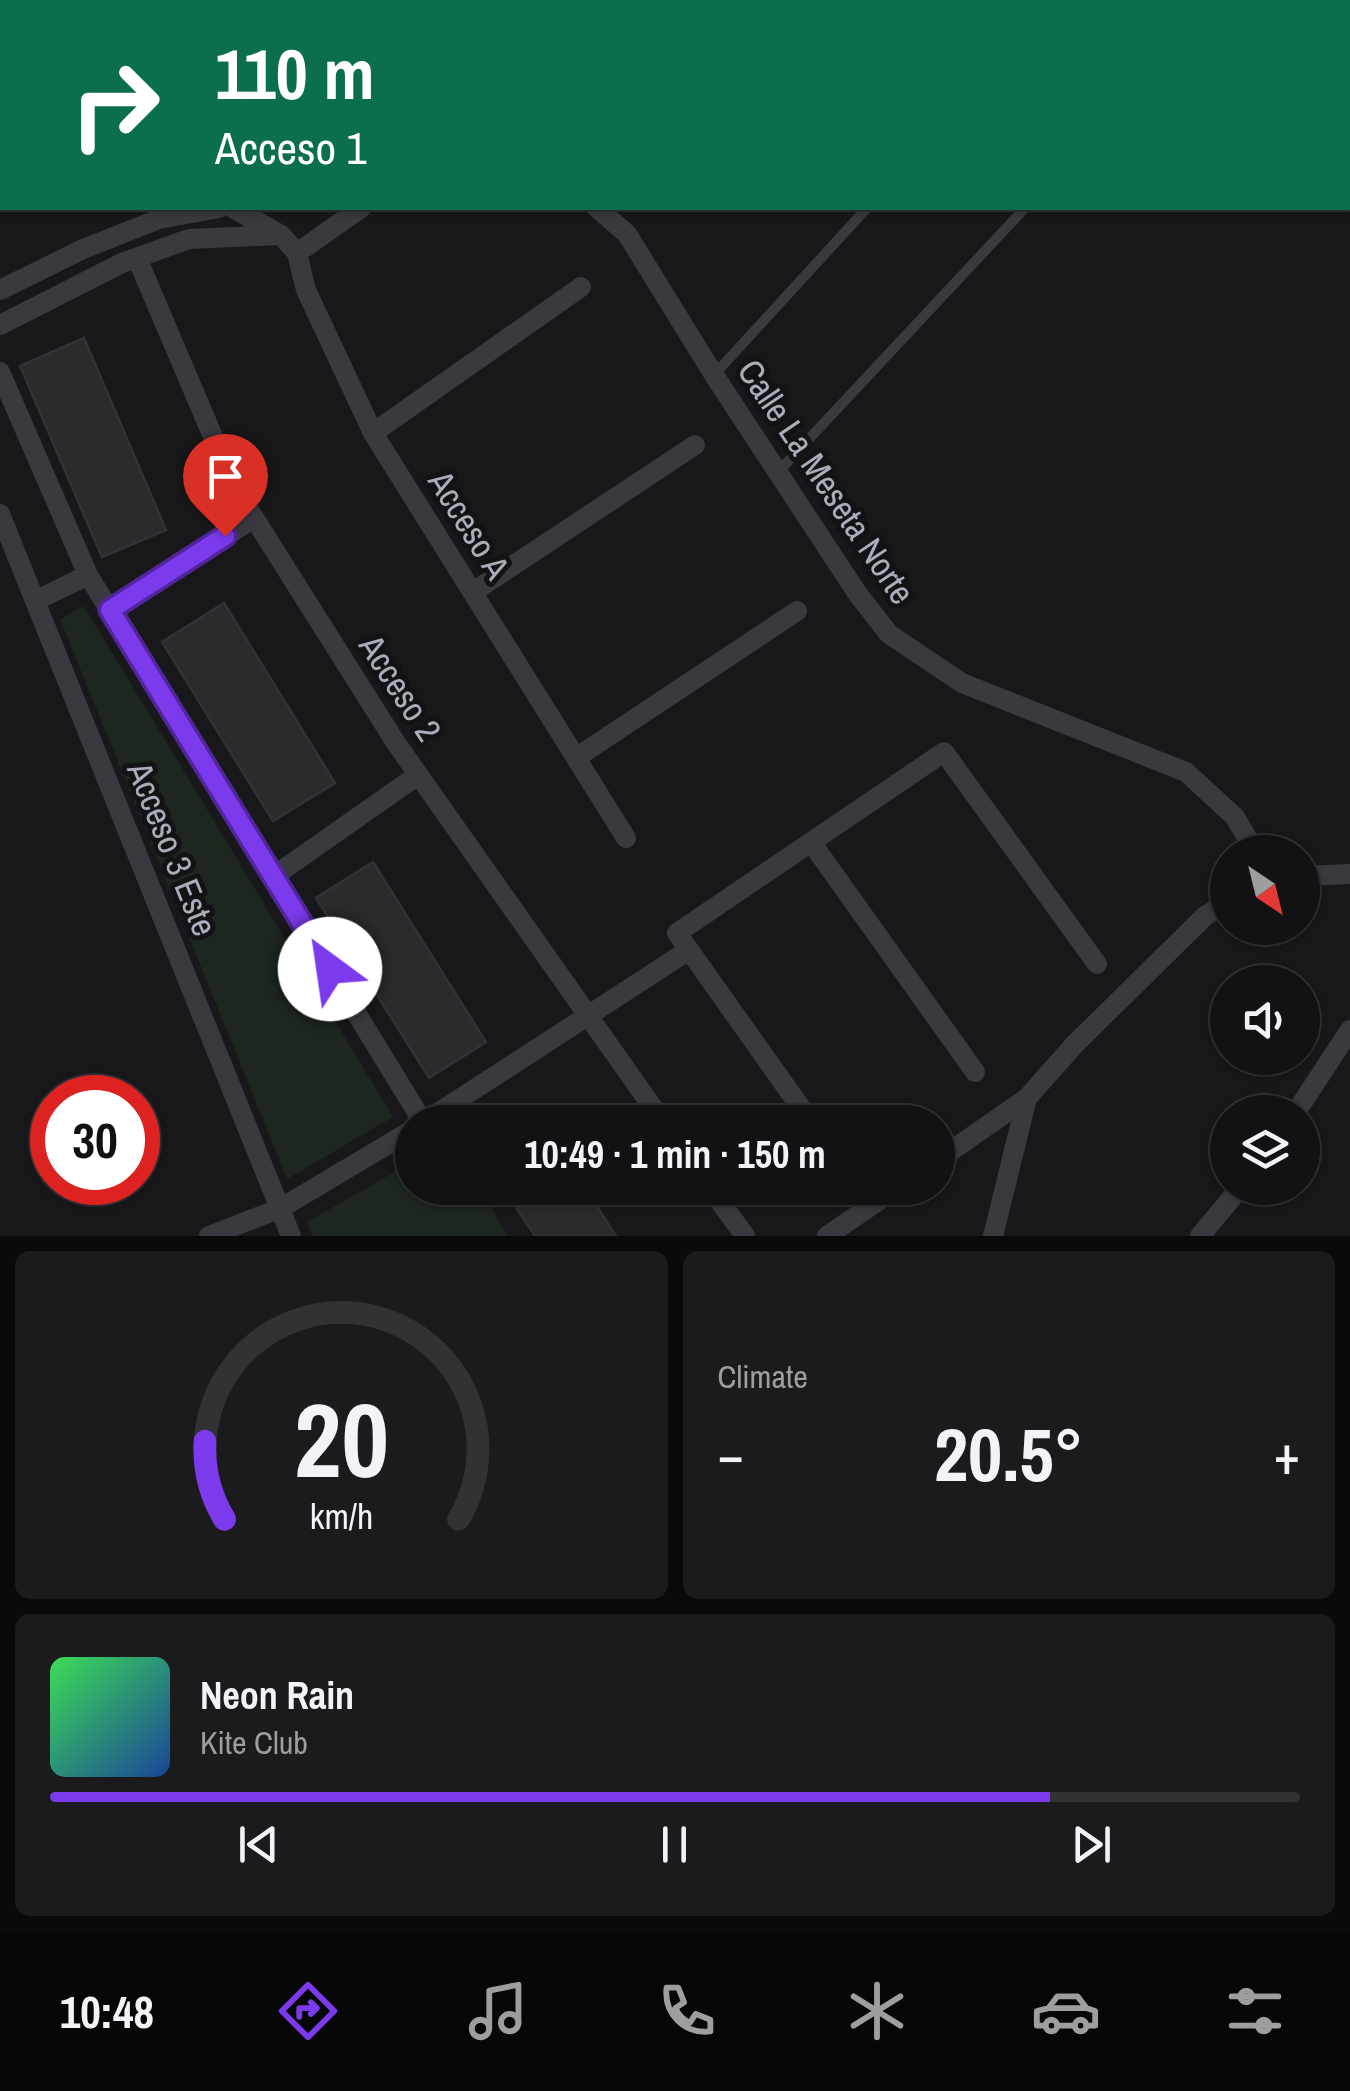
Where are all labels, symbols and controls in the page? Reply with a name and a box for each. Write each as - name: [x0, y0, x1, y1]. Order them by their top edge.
- text: 110 m: [215, 27, 375, 121]
- icon: right: [50, 40, 180, 170]
- text: Acceso 1: [215, 117, 367, 178]
- street label: Calle La Meseta Norte: [727, 350, 926, 613]
- pin: [183, 434, 268, 537]
- icon: arrive: [198, 449, 253, 504]
- street label: Acceso A: [417, 461, 522, 589]
- street label: Acceso 2: [348, 625, 452, 750]
- street label: Acceso 3 Este: [116, 754, 229, 943]
- north arrow: [1210, 835, 1320, 945]
- map controls: [1210, 835, 1320, 1205]
- position arrow: [278, 917, 382, 1021]
- button: sound: [1210, 965, 1320, 1075]
- speed limit sign: 30: [30, 1075, 160, 1205]
- button: layers: [1210, 1095, 1320, 1205]
- text: 10:49 · 1 min · 150 m: [524, 1129, 826, 1180]
- text: Climate: [718, 1355, 808, 1398]
- text: 20: [294, 1369, 389, 1509]
- text: 20.5°: [934, 1403, 1084, 1504]
- text: −: [718, 1417, 744, 1491]
- text: +: [1274, 1417, 1300, 1491]
- text: km/h: [309, 1492, 373, 1540]
- text: Neon Rain: [200, 1670, 354, 1721]
- text: Kite Club: [200, 1721, 308, 1764]
- icon: previous: [231, 1817, 286, 1872]
- icon: pause: [647, 1817, 702, 1872]
- icon: next: [1064, 1817, 1119, 1872]
- icon: directions: [273, 1976, 343, 2046]
- icon: music: [463, 1976, 533, 2046]
- icon: phone: [652, 1976, 722, 2046]
- icon: climate: [842, 1976, 912, 2046]
- icon: car: [1031, 1976, 1101, 2046]
- icon: filters: [1220, 1976, 1290, 2046]
- text: 10:48: [60, 1981, 154, 2042]

